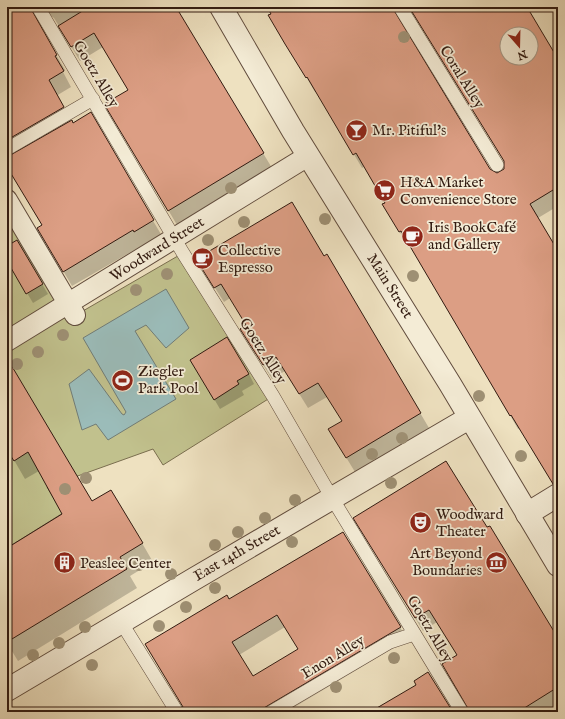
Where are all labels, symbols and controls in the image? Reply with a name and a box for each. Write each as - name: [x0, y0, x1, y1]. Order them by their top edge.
- north arrow: [499, 26, 539, 66]
- street label: Goetz Alley: [69, 37, 124, 111]
- street label: Coral Alley: [435, 42, 489, 113]
- text: N: [515, 46, 530, 63]
- bar icon: Mr. Pitiful's: [343, 117, 369, 143]
- place label: Mr. Pitiful's: [372, 121, 446, 140]
- place label: H&A Market Convenience Store: [400, 173, 517, 209]
- supermarket icon: H&A Market Convenience Store: [372, 178, 398, 204]
- street label: Woodward Street: [106, 212, 208, 286]
- place label: Iris BookCafé and Gallery: [428, 218, 516, 254]
- cafe icon: Iris BookCafé and Gallery: [399, 223, 425, 249]
- place label: Collective Espresso: [218, 241, 281, 277]
- cafe icon: Collective Espresso: [190, 246, 216, 272]
- street label: Main Street: [363, 250, 417, 322]
- street label: Goetz Alley: [235, 314, 291, 388]
- place label: Ziegler Park Pool: [138, 362, 199, 398]
- sports icon: Ziegler Park Pool: [109, 367, 135, 393]
- place label: Woodward Theater: [436, 505, 504, 541]
- theatre icon: Woodward Theater: [407, 510, 433, 536]
- street label: East 14th Street: [190, 520, 284, 586]
- place label: Art Beyond Boundaries: [409, 544, 483, 580]
- museum icon: Art Beyond Boundaries: [484, 549, 510, 575]
- building icon: Peaslee Center: [52, 550, 78, 576]
- place label: Peaslee Center: [80, 554, 172, 573]
- street label: Goetz Alley: [403, 592, 458, 666]
- street label: Enon Alley: [298, 630, 369, 683]

